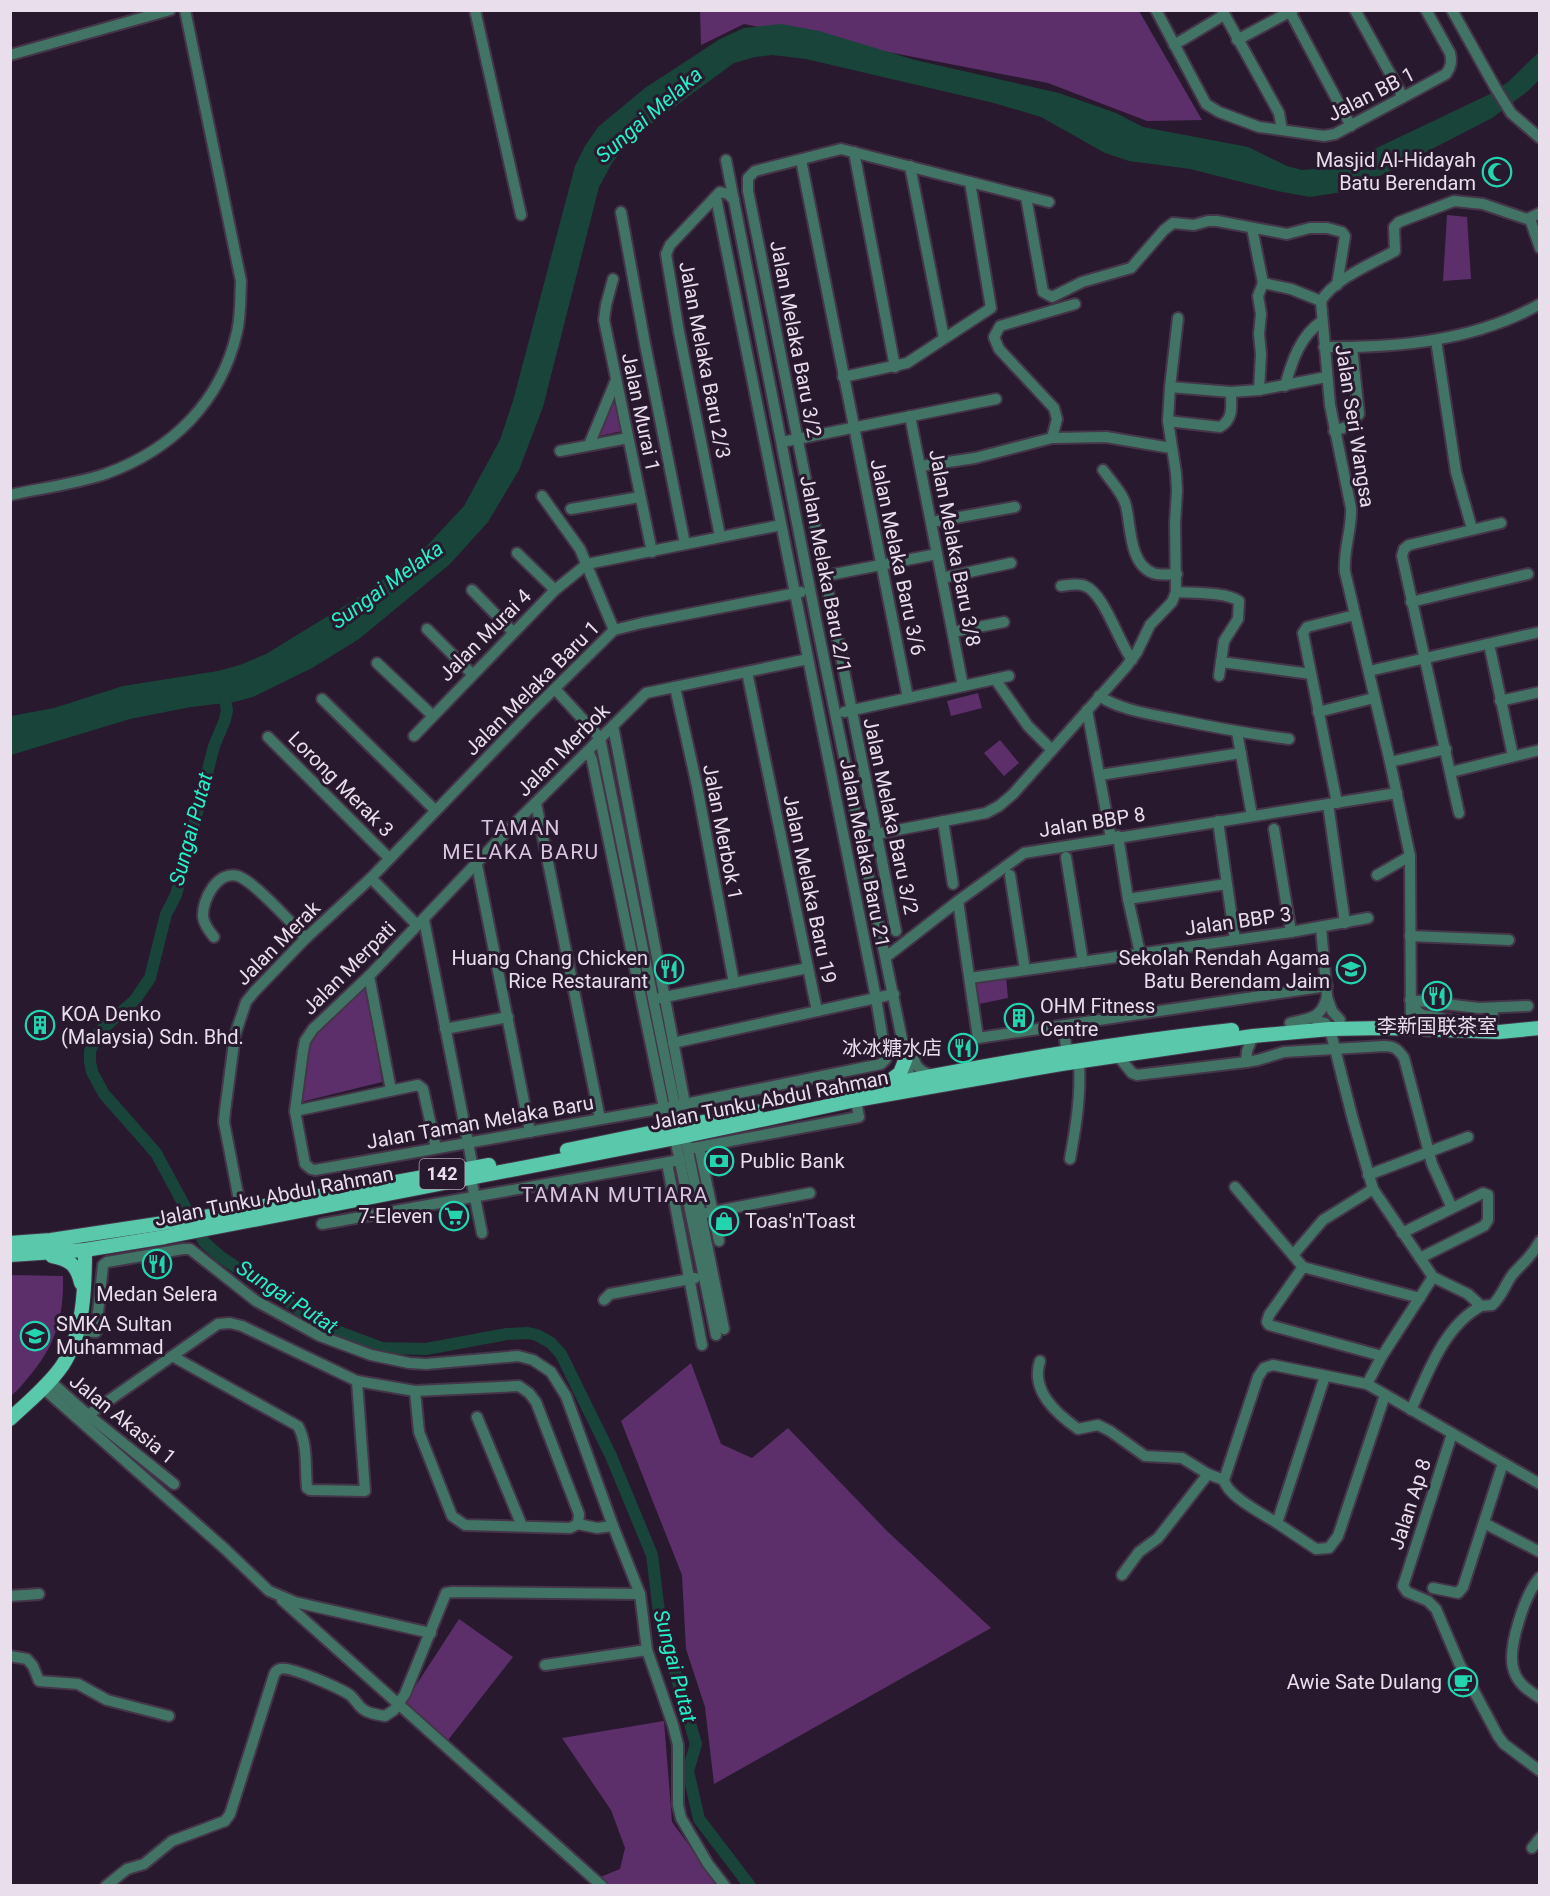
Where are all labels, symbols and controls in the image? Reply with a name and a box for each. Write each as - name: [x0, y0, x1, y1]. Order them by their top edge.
- water label: Sungai Melaka: [591, 62, 707, 168]
- street label: Jalan BB 1: [1323, 62, 1419, 126]
- place label: Masjid Al-Hidayah Batu Berendam: [1316, 148, 1476, 195]
- mosque icon: Masjid Al-Hidayah Batu Berendam: [1481, 156, 1513, 188]
- street label: Jalan Melaka Baru 3/2: [765, 238, 827, 440]
- street label: Jalan Melaka Baru 2/3: [674, 259, 736, 461]
- street label: Jalan Seri Wangsa: [1330, 343, 1380, 509]
- street label: Jalan Murai 1: [617, 351, 665, 473]
- street label: Jalan Melaka Baru 3/8: [924, 447, 986, 649]
- street label: Jalan Melaka Baru 3/6: [865, 457, 931, 657]
- street label: Jalan Melaka Baru 2/1: [795, 473, 857, 675]
- water label: Sungai Melaka: [326, 536, 448, 634]
- street label: Jalan Murai 4: [434, 584, 536, 686]
- street label: Jalan Melaka Baru 1: [460, 616, 604, 760]
- street label: Jalan Merbok: [512, 698, 615, 801]
- street label: Jalan Melaka Baru 3/2: [858, 716, 924, 916]
- street label: Lorong Merak 3: [283, 726, 399, 842]
- street label: Jalan Melaka Baru 21: [835, 756, 895, 950]
- street label: Jalan Merbok 1: [698, 762, 748, 902]
- water label: Sungai Putat: [164, 770, 218, 888]
- street label: Jalan Melaka Baru 19: [778, 793, 842, 985]
- street label: Jalan BBP 8: [1037, 802, 1147, 842]
- district label: TAMAN MELAKA BARU: [442, 816, 600, 864]
- street label: Jalan Merak: [231, 895, 326, 990]
- street label: Jalan BBP 3: [1183, 902, 1293, 940]
- street label: Jalan Merpati: [297, 916, 401, 1020]
- place label: Huang Chang Chicken Rice Restaurant: [451, 946, 648, 993]
- place label: Sekolah Rendah Agama Batu Berendam Jaim: [1119, 946, 1330, 993]
- restaurant icon: Huang Chang Chicken Rice Restaurant: [653, 953, 685, 985]
- school or university icon: Sekolah Rendah Agama Batu Berendam Jaim: [1335, 953, 1367, 985]
- restaurant icon: 李新国联茶室: [1421, 980, 1453, 1012]
- place label: OHM Fitness Centre: [1040, 994, 1155, 1041]
- place label: KOA Denko (Malaysia) Sdn. Bhd.: [61, 1002, 244, 1049]
- building icon: OHM Fitness Centre: [1003, 1002, 1035, 1034]
- building icon: KOA Denko (Malaysia) Sdn. Bhd.: [24, 1009, 56, 1041]
- place label: 李新国联茶室: [1377, 1014, 1497, 1038]
- restaurant icon: 冰冰糖水店: [947, 1032, 979, 1064]
- place label: 冰冰糖水店: [842, 1036, 942, 1060]
- street label: Jalan Tunku Abdul Rahman: [648, 1065, 890, 1135]
- street label: Jalan Taman Melaka Baru: [364, 1090, 596, 1154]
- bank icon: Public Bank: [703, 1145, 735, 1177]
- place label: Public Bank: [740, 1149, 845, 1173]
- road number: 142: [420, 1159, 464, 1189]
- street label: Jalan Tunku Abdul Rahman: [153, 1161, 395, 1231]
- district label: TAMAN MUTIARA: [521, 1183, 709, 1207]
- supermarket icon: 7-Eleven: [438, 1200, 470, 1232]
- place label: 7-Eleven: [358, 1204, 433, 1228]
- shop icon: Toas'n'Toast: [708, 1205, 740, 1237]
- place label: Toas'n'Toast: [745, 1209, 856, 1233]
- restaurant icon: Medan Selera: [141, 1248, 173, 1280]
- water label: Sungai Putat: [232, 1255, 342, 1339]
- place label: Medan Selera: [96, 1282, 218, 1306]
- place label: SMKA Sultan Muhammad: [56, 1312, 172, 1359]
- school or university icon: SMKA Sultan Muhammad: [19, 1320, 51, 1352]
- street label: Jalan Akasia 1: [65, 1369, 181, 1469]
- street label: Jalan Ap 8: [1384, 1456, 1436, 1552]
- water label: Sungai Putat: [648, 1607, 702, 1725]
- cafe icon: Awie Sate Dulang: [1447, 1666, 1479, 1698]
- place label: Awie Sate Dulang: [1287, 1670, 1442, 1694]

